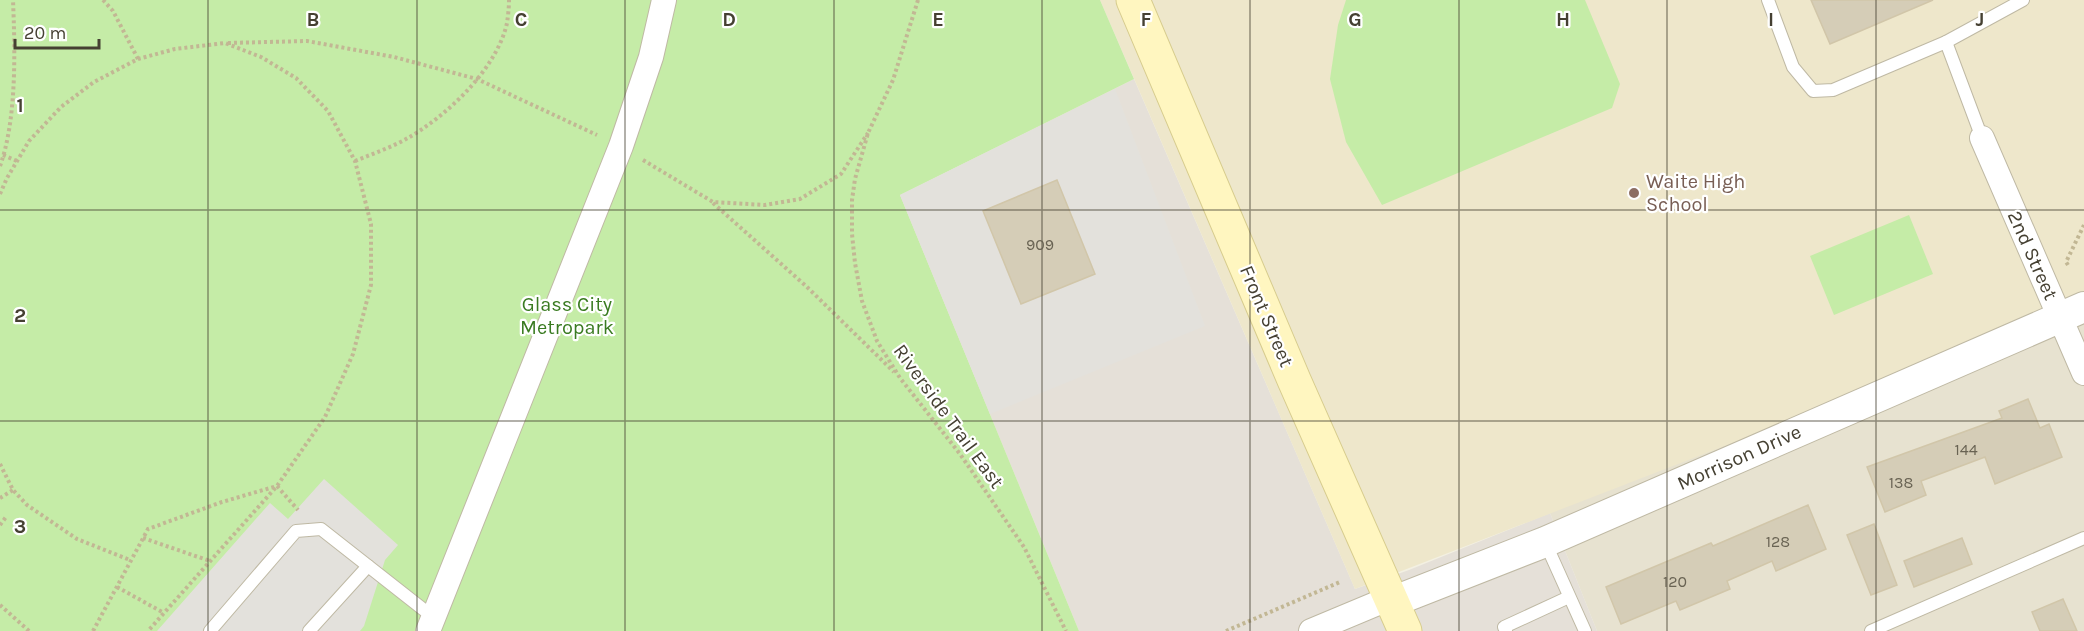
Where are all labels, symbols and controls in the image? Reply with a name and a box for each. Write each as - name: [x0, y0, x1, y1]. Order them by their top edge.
- text: B: [307, 8, 319, 31]
- text: C: [515, 8, 527, 31]
- text: D: [722, 8, 736, 31]
- text: E: [932, 8, 944, 31]
- text: F: [1141, 8, 1152, 31]
- text: G: [1348, 8, 1362, 31]
- text: H: [1556, 8, 1570, 31]
- text: I: [1768, 8, 1774, 31]
- text: J: [1976, 8, 1984, 31]
- scale bar: [15, 12, 99, 50]
- text: 20 m: [24, 22, 66, 44]
- text: 1: [16, 94, 24, 117]
- place label: Waite High School: [1646, 170, 1745, 216]
- marker: Waite High School: [1627, 186, 1641, 200]
- street label: 2nd Street: [2003, 207, 2063, 304]
- house number: 909: [1026, 235, 1054, 254]
- street label: Front Street: [1235, 262, 1298, 371]
- park label: Glass City Metropark: [520, 293, 614, 339]
- text: 2: [14, 304, 26, 327]
- street label: Riverside Trail East: [889, 340, 1009, 493]
- street label: Morrison Drive: [1674, 420, 1805, 495]
- house number: 144: [1954, 440, 1978, 459]
- house number: 138: [1889, 473, 1913, 492]
- text: 3: [14, 515, 26, 538]
- house number: 128: [1766, 532, 1790, 551]
- house number: 120: [1663, 572, 1687, 591]

